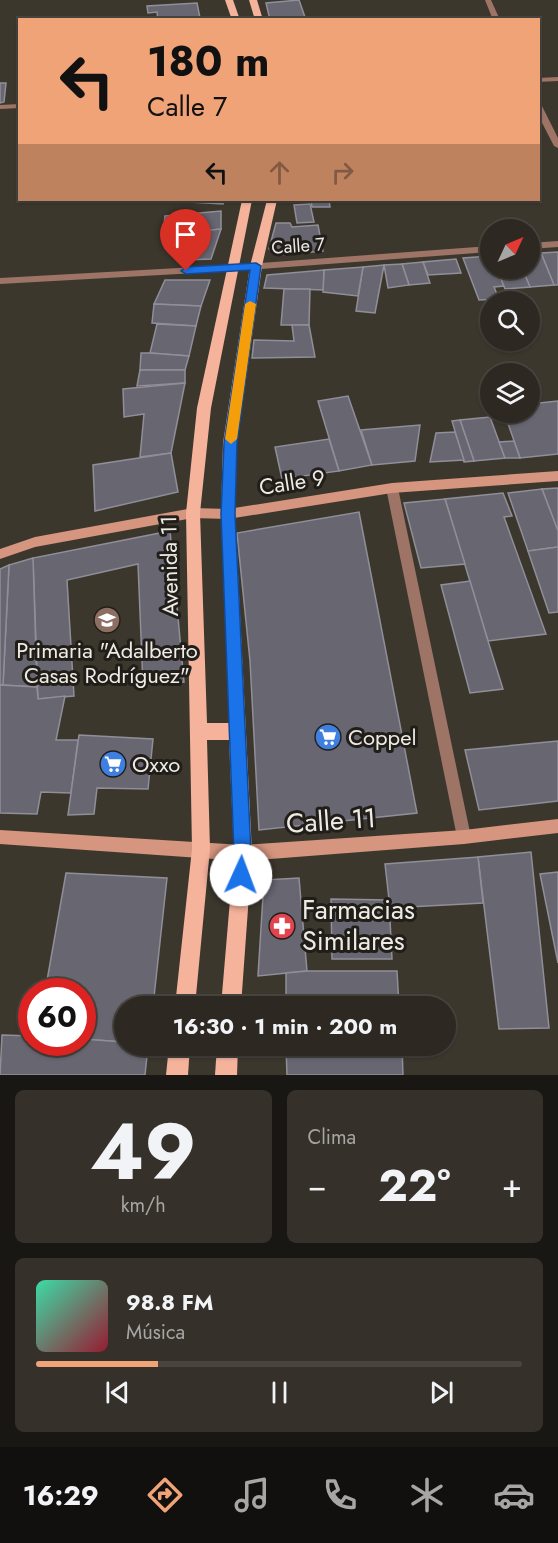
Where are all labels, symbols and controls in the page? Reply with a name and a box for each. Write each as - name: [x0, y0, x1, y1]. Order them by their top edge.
- text: 180 m: [147, 31, 270, 92]
- icon: left: [48, 42, 126, 120]
- text: Calle 7: [147, 87, 227, 126]
- icon: left: [200, 156, 233, 189]
- icon: ahead: [263, 156, 296, 189]
- icon: right: [326, 156, 359, 189]
- pin: [160, 209, 211, 271]
- icon: arrive: [169, 218, 202, 251]
- north arrow: [480, 219, 540, 279]
- map controls: [480, 219, 540, 423]
- street label: Calle 7: [270, 231, 326, 261]
- button: search: [480, 291, 540, 351]
- button: layers: [480, 363, 540, 423]
- street label: Calle 9: [257, 461, 327, 503]
- street label: Avenida 11: [152, 515, 186, 617]
- school or university icon: Primaria "Adalberto Casas Rodríguez": [92, 605, 122, 635]
- place label: Primaria "Adalberto Casas Rodríguez": [16, 634, 198, 691]
- place label: Coppel: [348, 721, 417, 753]
- supermarket icon: Coppel: [313, 722, 343, 752]
- place label: Oxxo: [132, 748, 180, 780]
- supermarket icon: Oxxo: [98, 749, 128, 779]
- street label: Calle 11: [285, 798, 377, 843]
- position arrow: [209, 843, 273, 907]
- place label: Farmacias Similares: [302, 890, 415, 960]
- pharmacy icon: Farmacias Similares: [267, 911, 297, 941]
- speed limit sign: 60: [18, 978, 96, 1056]
- text: 16:30 · 1 min · 200 m: [173, 1010, 397, 1042]
- text: 49: [90, 1096, 197, 1208]
- text: Clima: [308, 1123, 356, 1152]
- text: 22°: [378, 1153, 451, 1218]
- text: −: [308, 1162, 327, 1209]
- text: +: [502, 1162, 522, 1209]
- text: km/h: [121, 1191, 166, 1220]
- text: 98.8 FM: [126, 1286, 213, 1318]
- text: Música: [126, 1318, 185, 1347]
- icon: previous: [101, 1376, 134, 1409]
- icon: pause: [263, 1376, 296, 1409]
- icon: next: [425, 1376, 458, 1409]
- icon: directions: [144, 1474, 186, 1516]
- icon: music: [231, 1474, 273, 1516]
- icon: phone: [319, 1474, 361, 1516]
- icon: climate: [406, 1474, 448, 1516]
- icon: car: [493, 1474, 535, 1516]
- text: 16:29: [23, 1476, 99, 1515]

